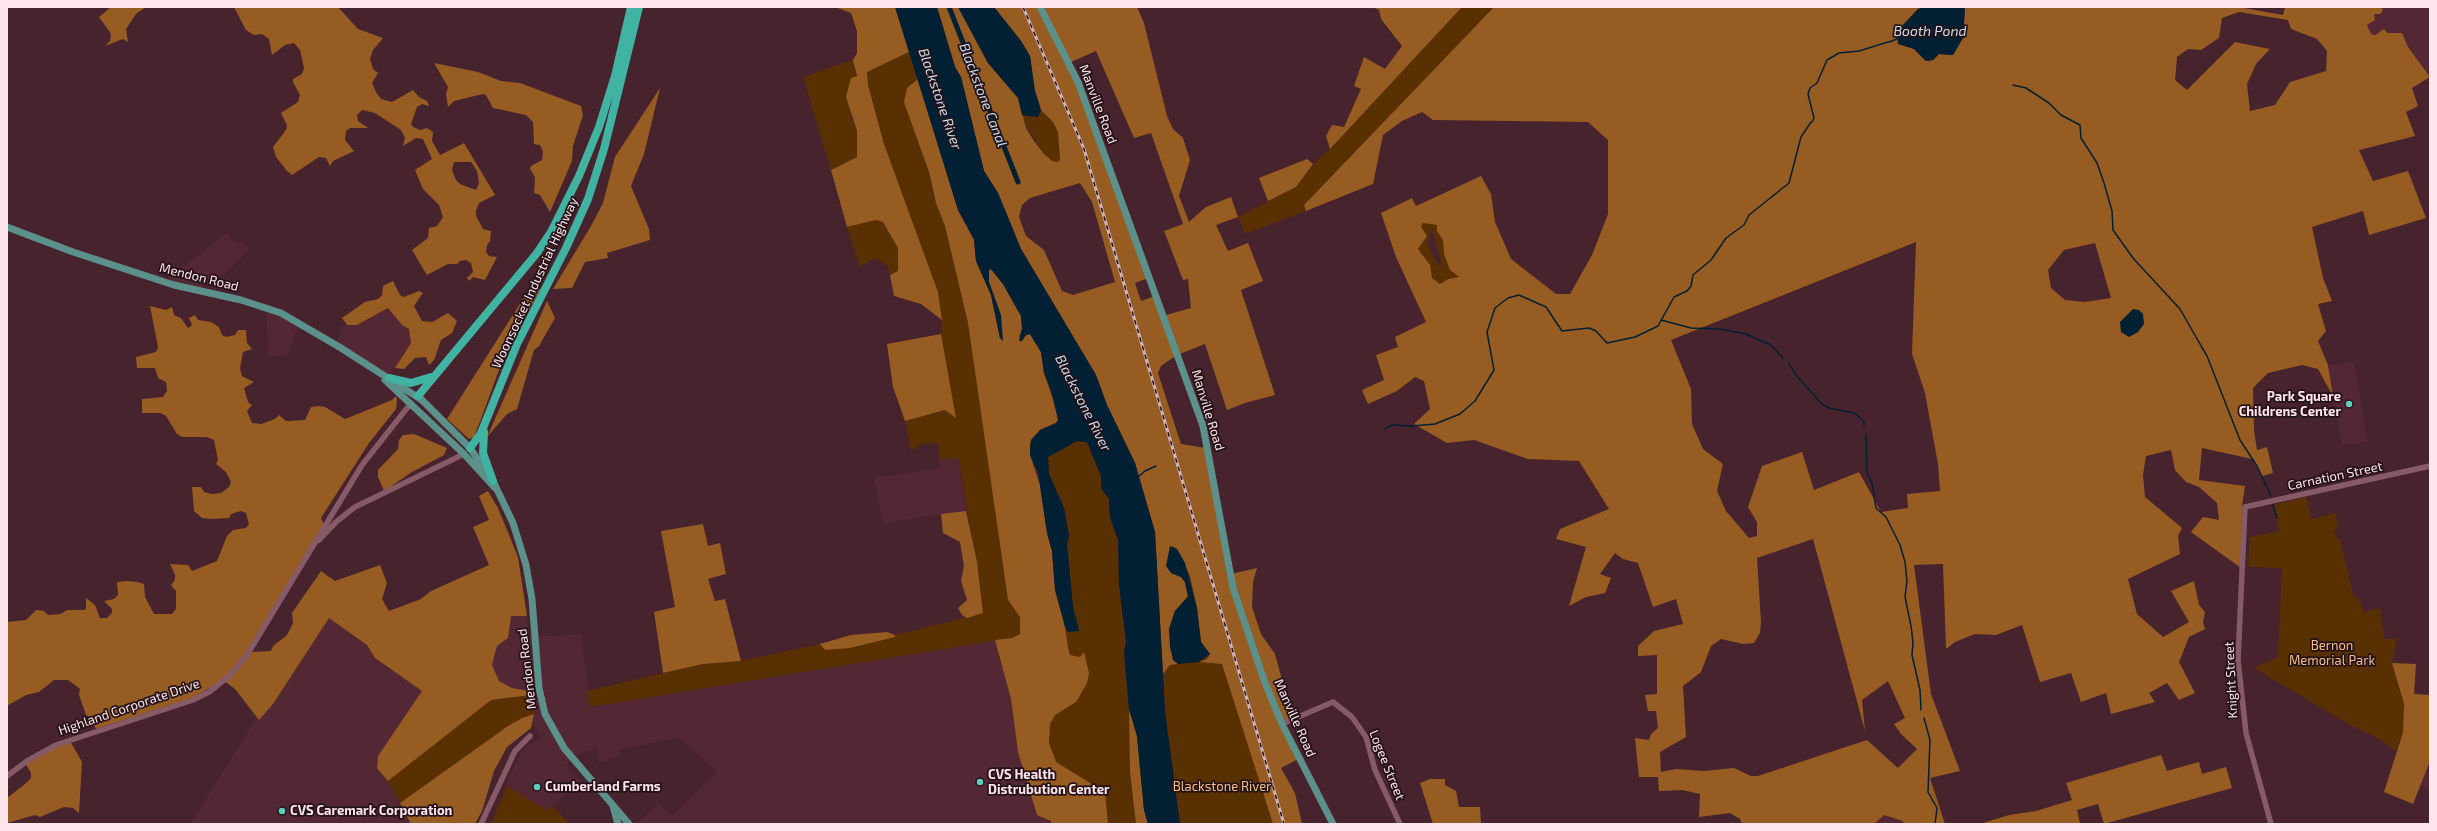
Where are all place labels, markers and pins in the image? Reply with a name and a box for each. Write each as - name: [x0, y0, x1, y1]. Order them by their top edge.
- place label: Park Square Childrens Center: [2239, 389, 2341, 420]
- marker: Park Square Childrens Center: [2344, 399, 2354, 409]
- place label: CVS Health Distrubution Center: [988, 767, 1110, 798]
- marker: CVS Health Distrubution Center: [975, 777, 985, 787]
- place label: Cumberland Farms: [545, 779, 661, 795]
- marker: Cumberland Farms: [532, 782, 542, 792]
- place label: CVS Caremark Corporation: [290, 803, 452, 819]
- marker: CVS Caremark Corporation: [277, 806, 287, 816]

